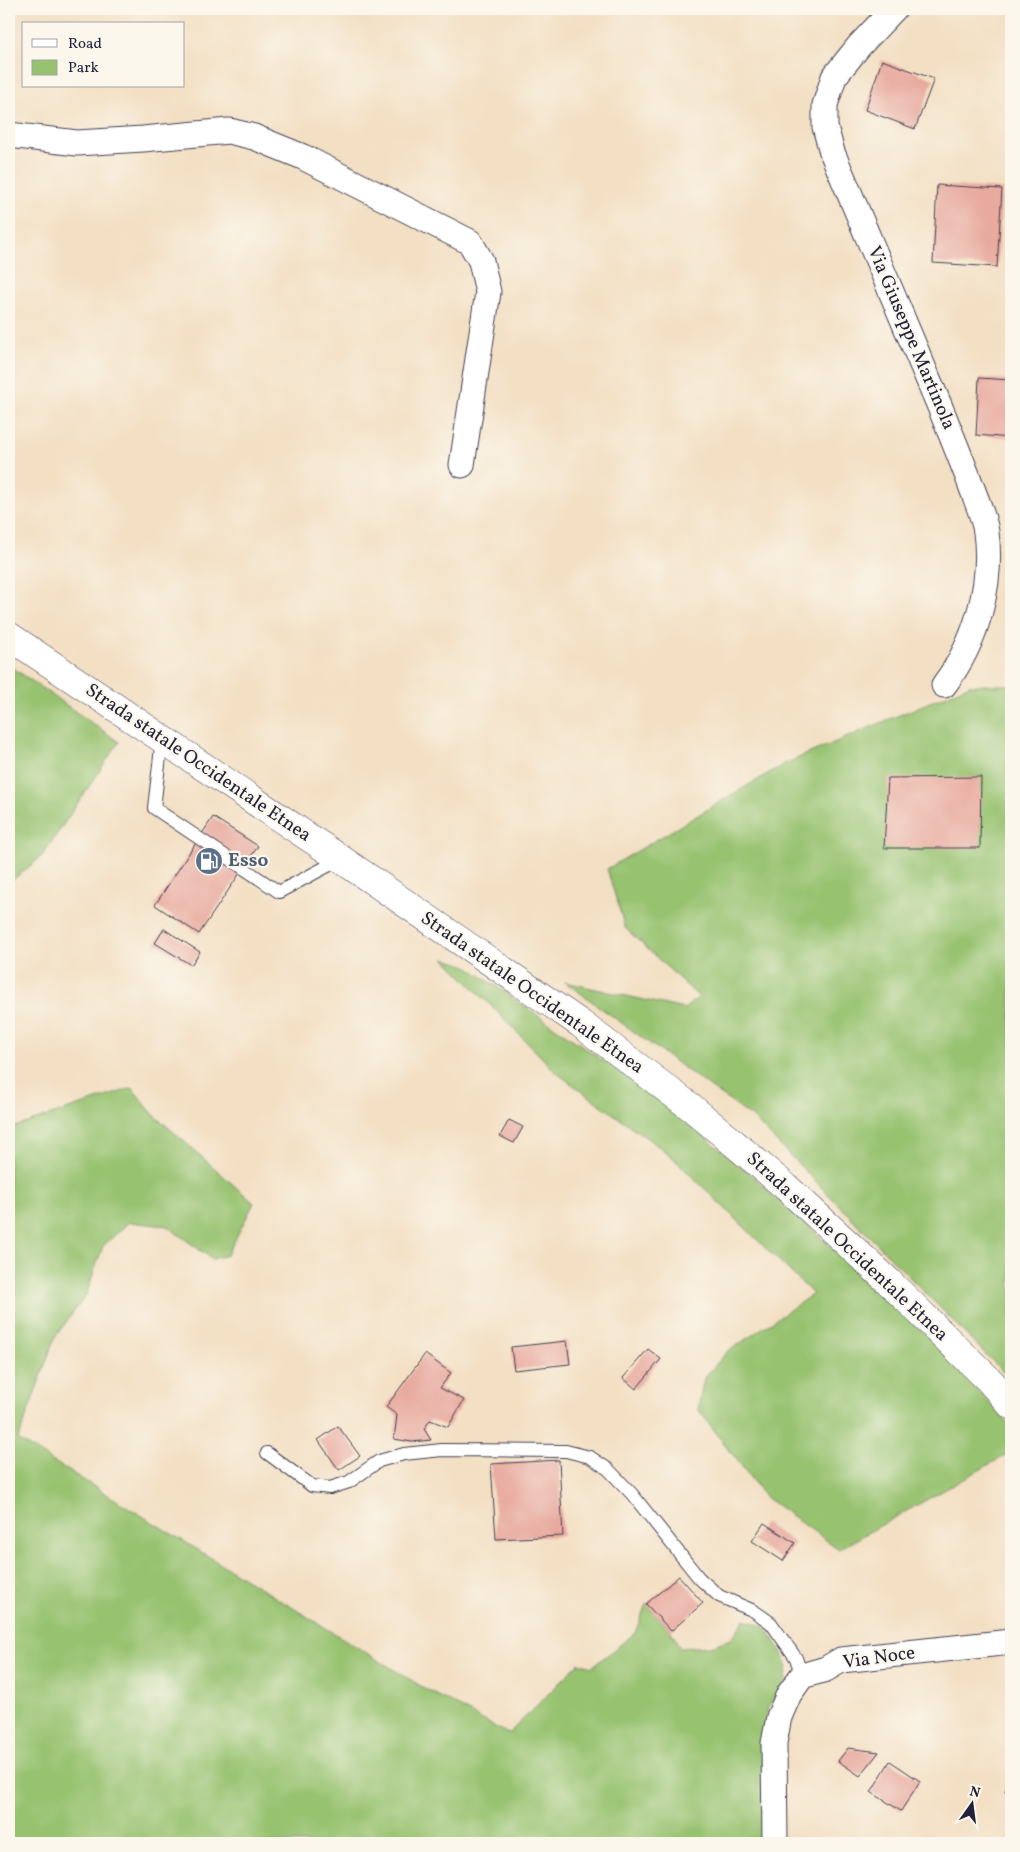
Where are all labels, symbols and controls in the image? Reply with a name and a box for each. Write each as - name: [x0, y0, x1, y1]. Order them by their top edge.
- legend: [22, 22, 185, 88]
- text: Road: [68, 34, 102, 55]
- text: Park: [68, 58, 99, 79]
- street label: Via Giuseppe Martinola: [861, 242, 961, 434]
- street label: Strada statale Occidentale Etnea: [80, 677, 316, 849]
- fuel station icon: Esso: [194, 846, 224, 876]
- place label: Esso: [228, 848, 268, 874]
- street label: Strada statale Occidentale Etnea: [415, 906, 649, 1080]
- street label: Strada statale Occidentale Etnea: [740, 1146, 954, 1348]
- street label: Via Noce: [841, 1640, 917, 1676]
- north arrow: [948, 1780, 998, 1830]
- text: N: [968, 1782, 982, 1803]

